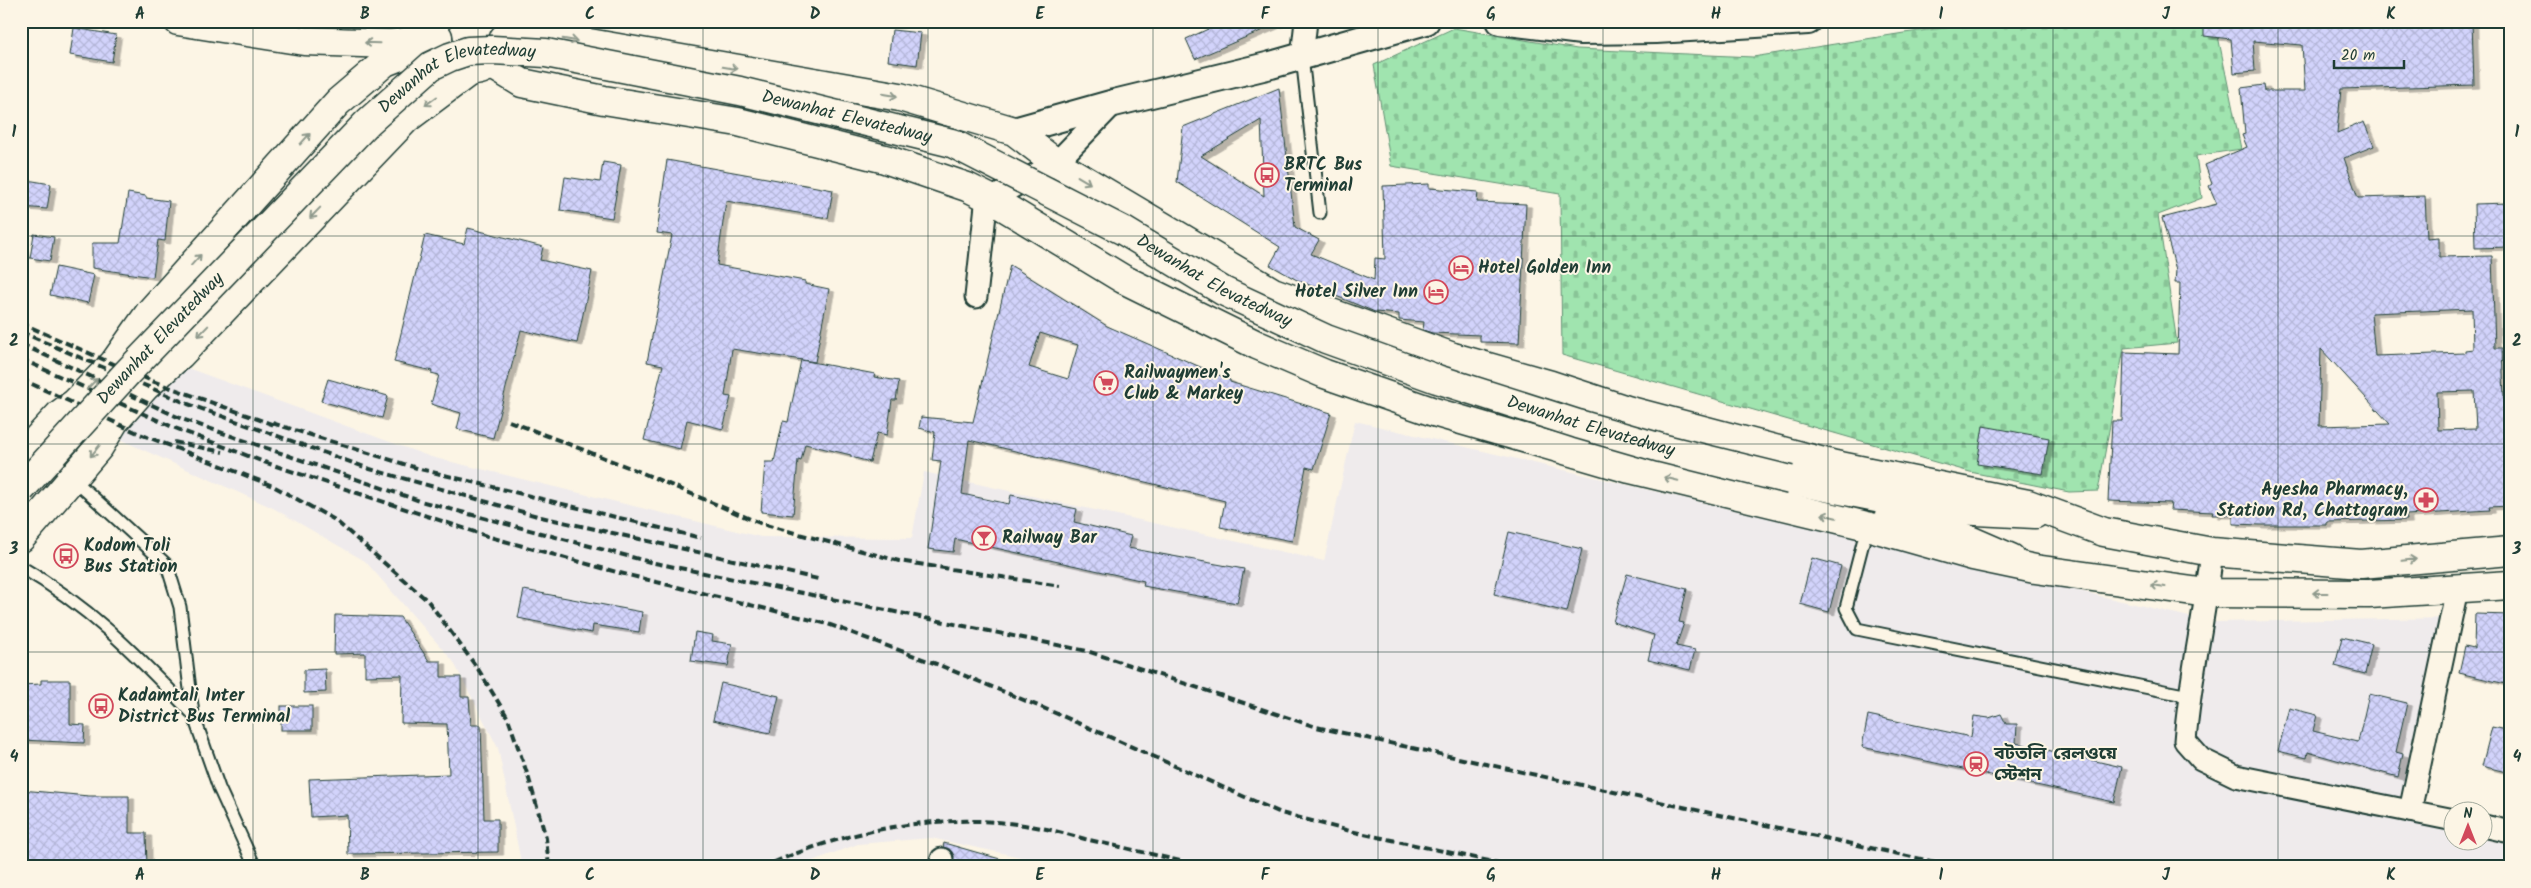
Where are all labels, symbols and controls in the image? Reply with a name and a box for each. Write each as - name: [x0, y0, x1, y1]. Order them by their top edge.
- text: A: [135, 2, 145, 27]
- text: B: [360, 2, 370, 27]
- text: C: [585, 2, 595, 27]
- text: D: [810, 2, 821, 27]
- text: E: [1036, 2, 1046, 27]
- text: F: [1261, 2, 1271, 27]
- text: G: [1486, 2, 1496, 27]
- text: H: [1711, 2, 1721, 27]
- text: I: [1939, 2, 1944, 27]
- text: J: [2162, 2, 2171, 27]
- text: K: [2386, 2, 2396, 27]
- street label: Dewanhat Elevatedway: [372, 35, 537, 121]
- one-way arrow: [561, 35, 577, 45]
- one-way arrow: [364, 38, 380, 48]
- scale bar: [2334, 38, 2404, 70]
- text: 20 m: [2341, 44, 2375, 68]
- one-way arrow: [721, 63, 737, 73]
- street label: Dewanhat Elevatedway: [758, 82, 935, 152]
- one-way arrow: [881, 91, 897, 101]
- one-way arrow: [425, 95, 438, 106]
- text: 1: [12, 120, 17, 145]
- text: 1: [2515, 120, 2520, 145]
- one-way arrow: [299, 133, 311, 146]
- place label: BRTC Bus Terminal: [1284, 151, 1363, 201]
- bus stop icon: BRTC Bus Terminal: [1254, 162, 1280, 188]
- one-way arrow: [1077, 175, 1091, 185]
- one-way arrow: [309, 207, 321, 220]
- street label: Dewanhat Elevatedway: [1130, 227, 1297, 336]
- one-way arrow: [190, 254, 202, 267]
- place label: Hotel Golden Inn: [1478, 254, 1611, 283]
- hotel icon: Hotel Golden Inn: [1448, 255, 1474, 281]
- street label: Dewanhat Elevatedway: [90, 265, 231, 412]
- place label: Hotel Silver Inn: [1295, 278, 1418, 307]
- hotel icon: Hotel Silver Inn: [1423, 279, 1449, 305]
- one-way arrow: [197, 325, 209, 337]
- text: 2: [9, 329, 19, 354]
- text: 2: [2512, 329, 2522, 354]
- place label: Railwaymen's Club & Markey: [1124, 359, 1244, 409]
- supermarket icon: Railwaymen's Club & Markey: [1093, 370, 1119, 396]
- one-way arrow: [86, 378, 98, 390]
- street label: Dewanhat Elevatedway: [1503, 388, 1678, 466]
- one-way arrow: [89, 445, 100, 458]
- one-way arrow: [1663, 474, 1679, 483]
- place label: Ayesha Pharmacy, Station Rd, Chattogram: [2217, 476, 2408, 526]
- pharmacy icon: Ayesha Pharmacy, Station Rd, Chattogram: [2413, 487, 2439, 513]
- one-way arrow: [1821, 511, 1837, 520]
- place label: Railway Bar: [1002, 524, 1098, 553]
- bar icon: Railway Bar: [971, 525, 997, 551]
- place label: Kodom Toli Bus Station: [84, 532, 178, 582]
- text: 3: [9, 537, 19, 562]
- text: 3: [2512, 537, 2522, 562]
- bus stop icon: Kodom Toli Bus Station: [53, 543, 79, 569]
- one-way arrow: [2401, 555, 2417, 564]
- one-way arrow: [2151, 580, 2167, 590]
- one-way arrow: [2313, 588, 2329, 598]
- place label: Kadamtali Inter District Bus Terminal: [118, 682, 290, 732]
- bus stop icon: Kadamtali Inter District Bus Terminal: [88, 693, 114, 719]
- place label: বটতলি রেলওয়ে স্টেশন: [1993, 740, 2118, 790]
- text: 4: [10, 745, 19, 770]
- text: 4: [2513, 745, 2522, 770]
- station icon: বটতলি রেলওয়ে স্টেশন: [1963, 751, 1989, 777]
- north arrow: [2444, 800, 2494, 850]
- text: N: [2464, 803, 2473, 825]
- text: A: [135, 863, 145, 888]
- text: B: [360, 863, 370, 888]
- text: C: [585, 863, 595, 888]
- text: D: [810, 863, 821, 888]
- text: E: [1036, 863, 1046, 888]
- text: F: [1261, 863, 1271, 888]
- text: G: [1486, 863, 1496, 888]
- text: H: [1711, 863, 1721, 888]
- text: I: [1939, 863, 1944, 888]
- text: J: [2162, 863, 2171, 888]
- text: K: [2386, 863, 2396, 888]

